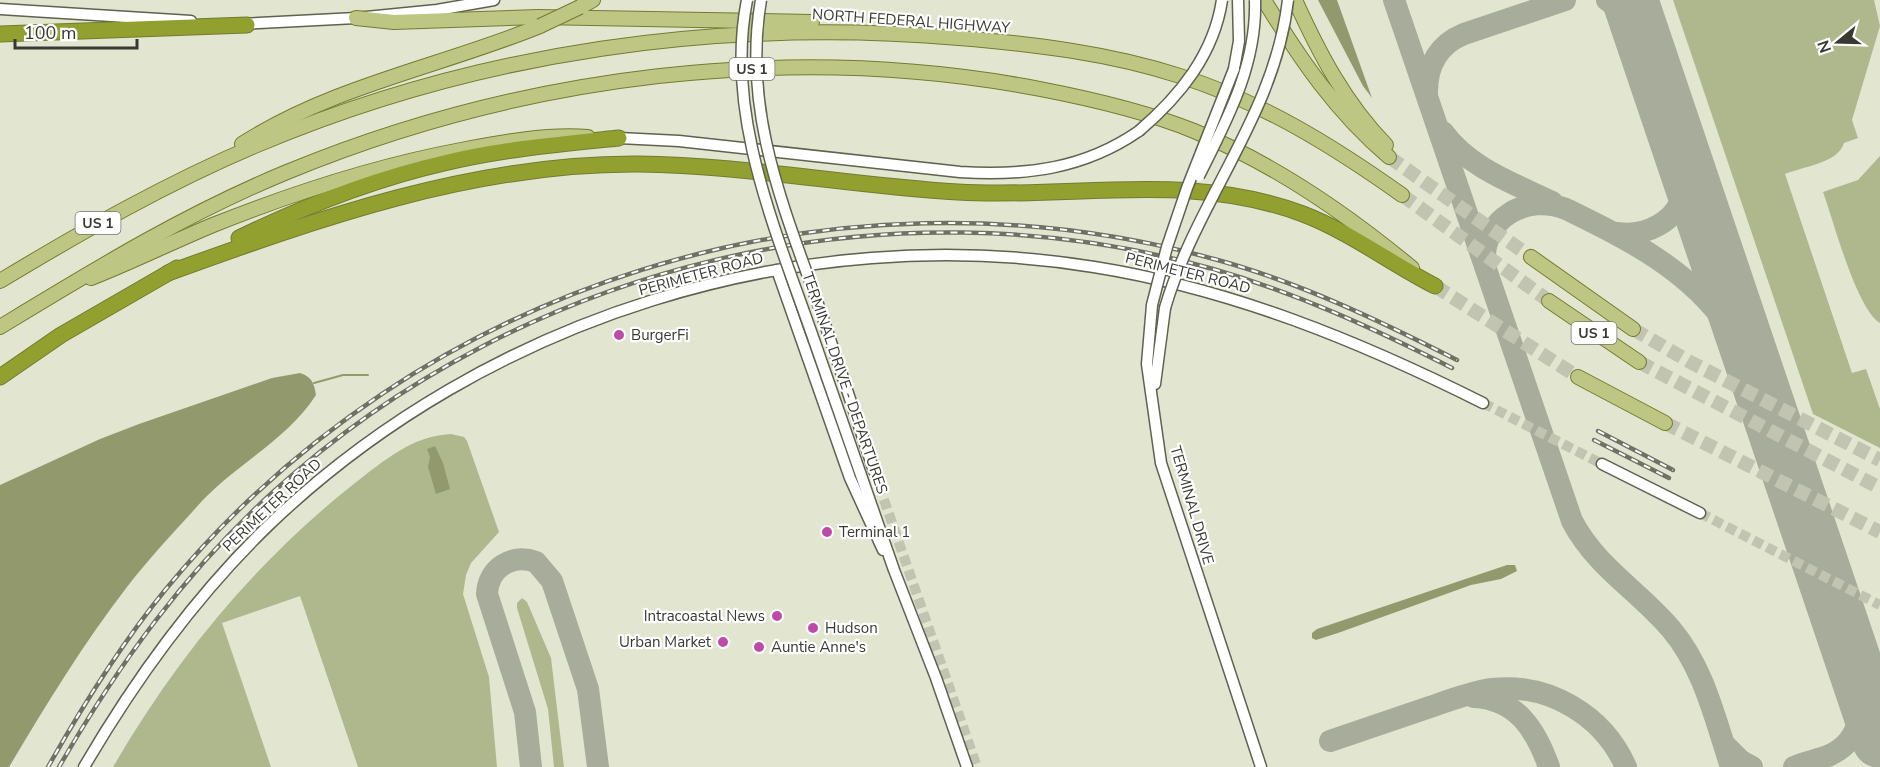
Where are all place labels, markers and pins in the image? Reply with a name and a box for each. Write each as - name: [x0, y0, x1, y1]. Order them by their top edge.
- place label: BurgerFi: [631, 325, 689, 345]
- marker: BurgerFi: [612, 328, 626, 342]
- place label: Terminal 1: [839, 522, 910, 542]
- marker: Terminal 1: [820, 525, 834, 539]
- place label: Intracoastal News: [644, 606, 765, 626]
- marker: Intracoastal News: [770, 609, 784, 623]
- place label: Hudson: [825, 618, 878, 638]
- marker: Hudson: [806, 621, 820, 635]
- place label: Urban Market: [619, 632, 712, 652]
- marker: Urban Market: [716, 635, 730, 649]
- place label: Auntie Anne's: [771, 637, 866, 657]
- marker: Auntie Anne's: [752, 640, 766, 654]

